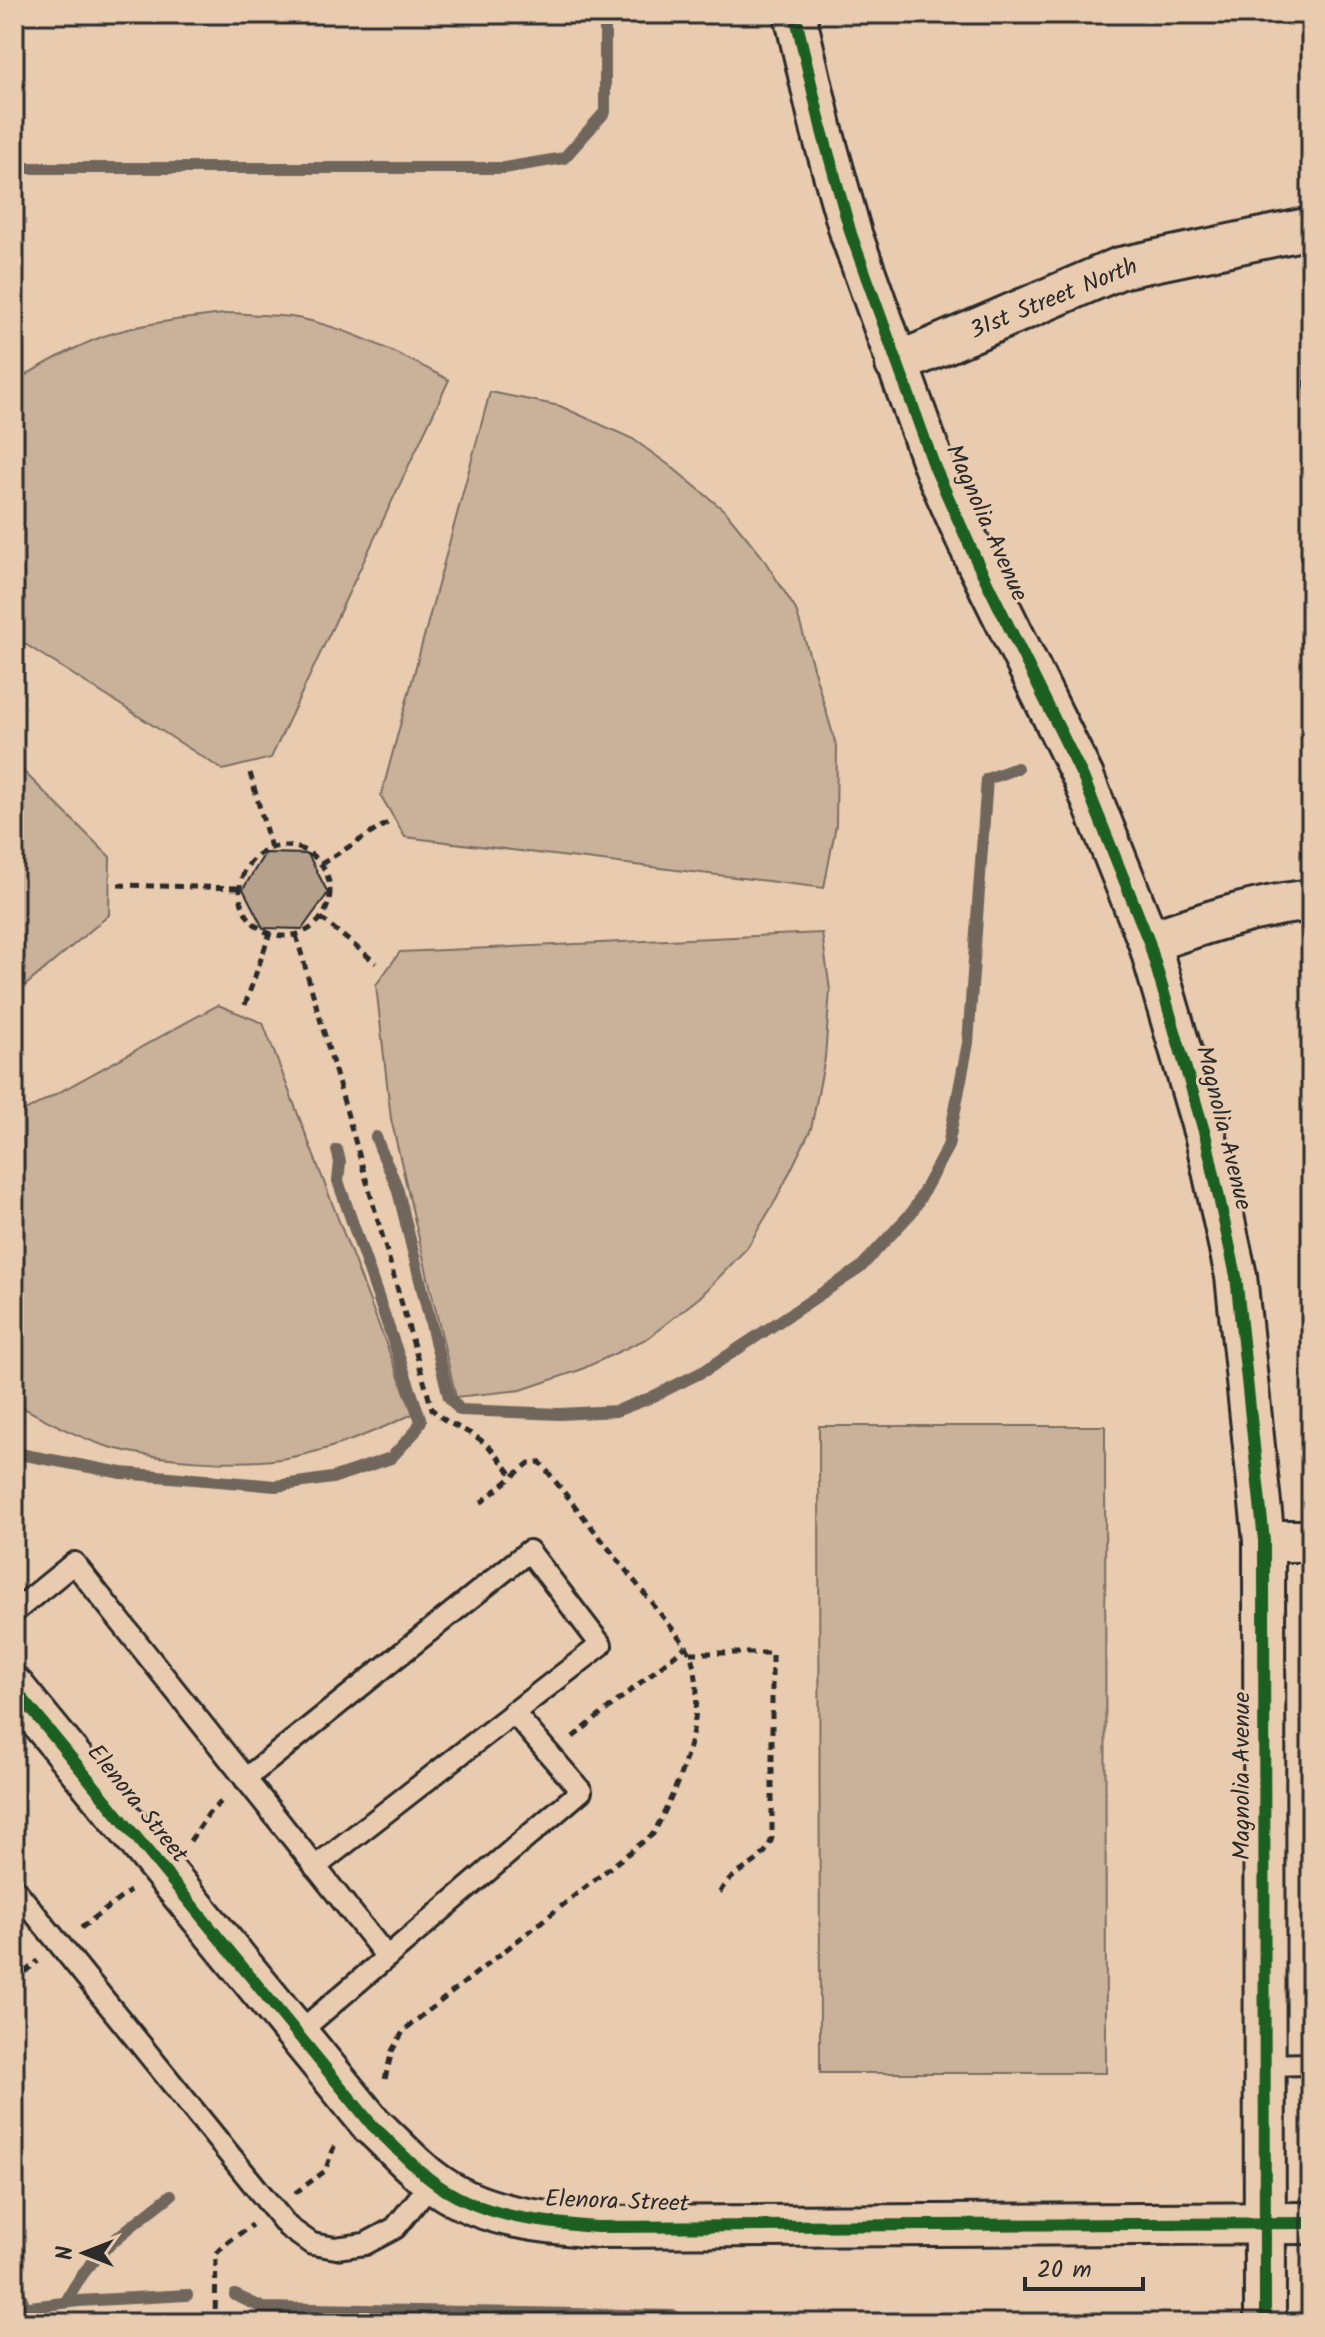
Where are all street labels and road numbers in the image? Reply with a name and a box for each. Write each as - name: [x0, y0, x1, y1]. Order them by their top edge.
- street label: 31st Street North: [964, 248, 1144, 350]
- street label: Magnolia Avenue: [934, 438, 1038, 608]
- street label: Magnolia Avenue: [1184, 1042, 1262, 1215]
- street label: Magnolia Avenue: [1223, 1692, 1262, 1860]
- street label: Elenora Street: [77, 1736, 198, 1873]
- street label: Elenora Street: [544, 2180, 690, 2224]

